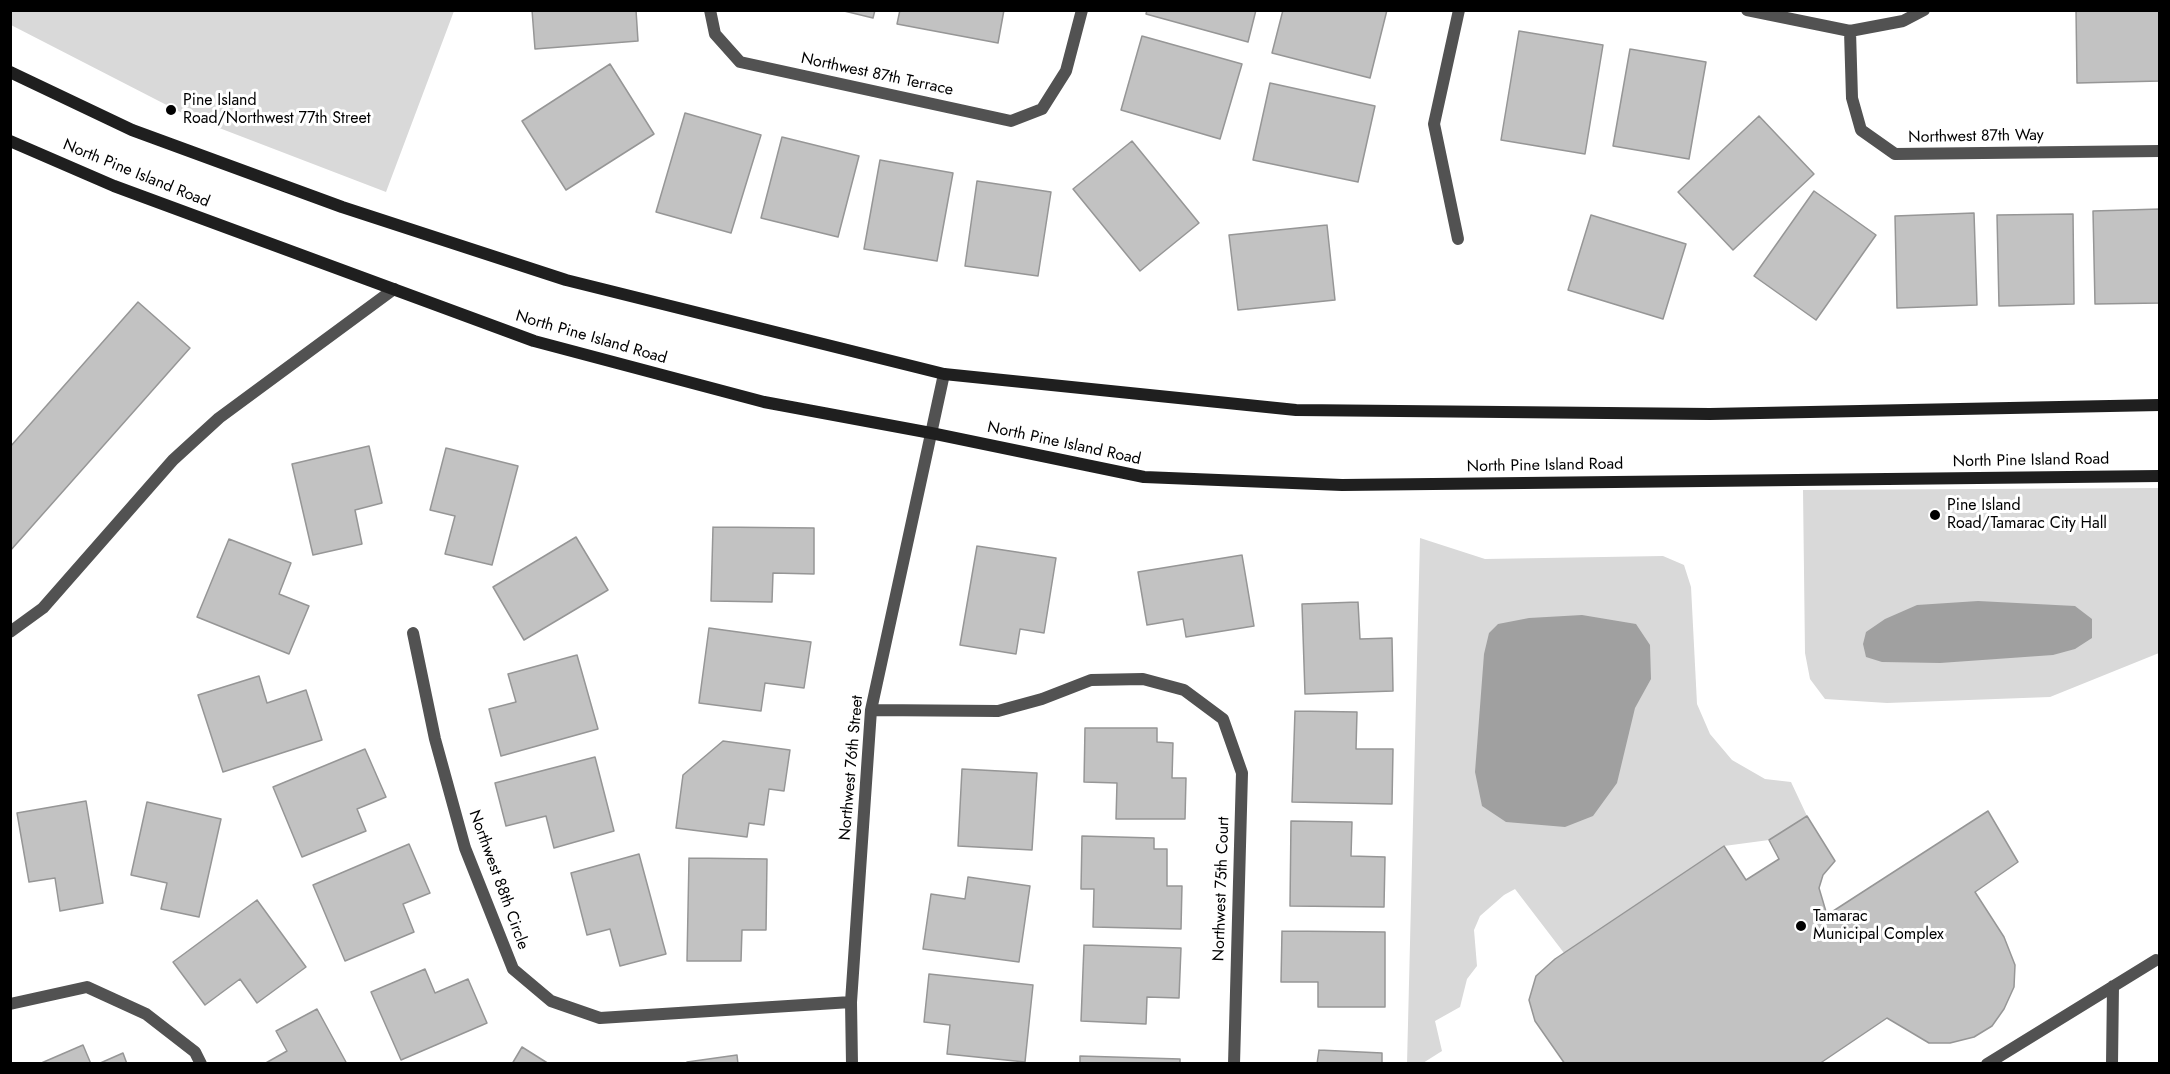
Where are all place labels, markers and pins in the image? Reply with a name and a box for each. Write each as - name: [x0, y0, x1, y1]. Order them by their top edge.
- place label: Pine Island Road/Northwest 77th Street: [183, 91, 371, 129]
- marker: Pine Island Road/Northwest 77th Street: [164, 103, 178, 117]
- place label: Pine Island Road/Tamarac City Hall: [1947, 496, 2107, 534]
- marker: Pine Island Road/Tamarac City Hall: [1928, 508, 1942, 522]
- place label: Tamarac Municipal Complex: [1813, 907, 1944, 945]
- marker: Tamarac Municipal Complex: [1794, 919, 1808, 933]

